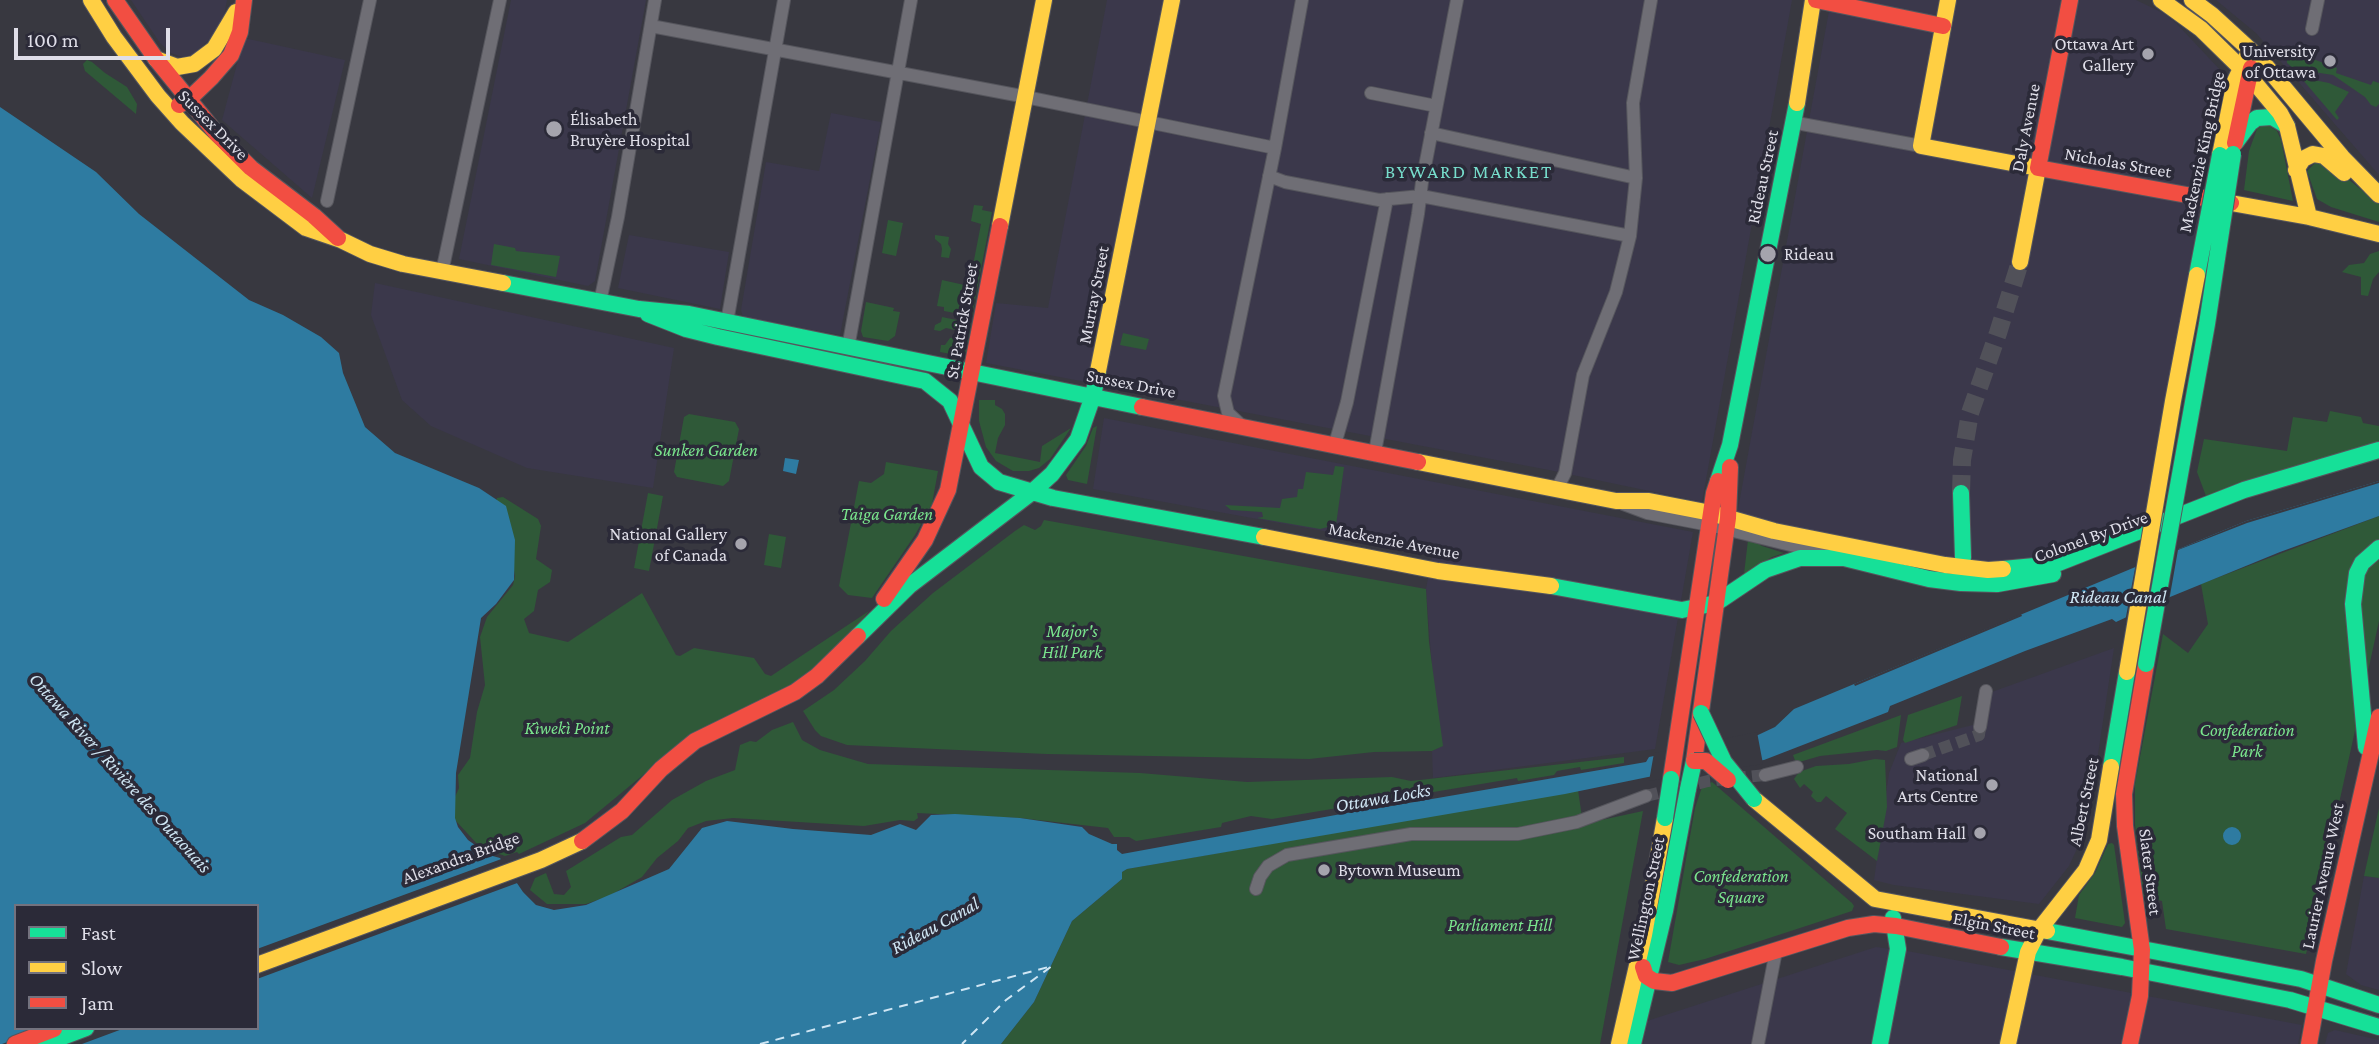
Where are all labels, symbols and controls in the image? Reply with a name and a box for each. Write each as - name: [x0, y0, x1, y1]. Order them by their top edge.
- scale bar: [18, 14, 173, 58]
- text: 100 m: [27, 28, 79, 52]
- place label: Ottawa Art Gallery: [2054, 33, 2134, 76]
- place label: University of Ottawa: [2242, 40, 2316, 82]
- marker: Ottawa Art Gallery: [2140, 46, 2156, 62]
- marker: University of Ottawa: [2322, 53, 2338, 69]
- street label: Mackenzie King Bridge: [2174, 70, 2230, 234]
- street label: Daly Avenue: [2007, 82, 2045, 174]
- street label: Sussex Drive: [173, 85, 253, 165]
- place label: Élisabeth Bruyère Hospital: [570, 108, 690, 150]
- marker: Élisabeth Bruyère Hospital: [544, 119, 564, 139]
- street label: Rideau Street: [1743, 128, 1783, 226]
- street label: Nicholas Street: [2063, 143, 2173, 183]
- district label: BYWARD MARKET: [1386, 161, 1552, 183]
- place label: Rideau: [1784, 243, 1834, 265]
- street label: Murray Street: [1074, 244, 1114, 346]
- marker: Rideau: [1758, 244, 1778, 264]
- street label: St. Patrick Street: [941, 261, 983, 381]
- street label: Sussex Drive: [1084, 365, 1178, 403]
- park label: Sunken Garden: [654, 439, 758, 461]
- park label: Taiga Garden: [841, 503, 933, 525]
- street label: Colonel By Drive: [2031, 506, 2151, 568]
- street label: Mackenzie Avenue: [1326, 518, 1462, 564]
- place label: National Gallery of Canada: [609, 523, 727, 566]
- marker: National Gallery of Canada: [733, 536, 749, 552]
- water label: Rideau Canal: [2070, 586, 2166, 608]
- park label: Major's Hill Park: [1042, 620, 1102, 662]
- water label: Ottawa River / Rivière des Outaouais: [24, 668, 216, 878]
- park label: Kìwekì Point: [524, 717, 610, 739]
- park label: Confederation Park: [2199, 719, 2295, 762]
- street label: Albert Street: [2064, 756, 2104, 848]
- place label: National Arts Centre: [1897, 764, 1978, 806]
- marker: National Arts Centre: [1984, 777, 2000, 793]
- water label: Ottawa Locks: [1334, 778, 1432, 818]
- street label: Laurier Avenue West: [2297, 801, 2349, 951]
- place label: Southam Hall: [1868, 822, 1966, 844]
- marker: Southam Hall: [1972, 825, 1988, 841]
- street label: Alexandra Bridge: [399, 827, 523, 889]
- street label: Slater Street: [2134, 827, 2166, 917]
- street label: Wellington Street: [1622, 835, 1670, 963]
- place label: Bytown Museum: [1338, 859, 1461, 881]
- marker: Bytown Museum: [1316, 862, 1332, 878]
- park label: Confederation Square: [1693, 865, 1789, 908]
- water label: Rideau Canal: [887, 893, 983, 959]
- legend: [14, 904, 259, 1030]
- street label: Elgin Street: [1951, 907, 2037, 945]
- park label: Parliament Hill: [1448, 914, 1552, 936]
- text: Fast: [81, 921, 116, 945]
- text: Slow: [81, 956, 122, 980]
- text: Jam: [81, 991, 114, 1015]

